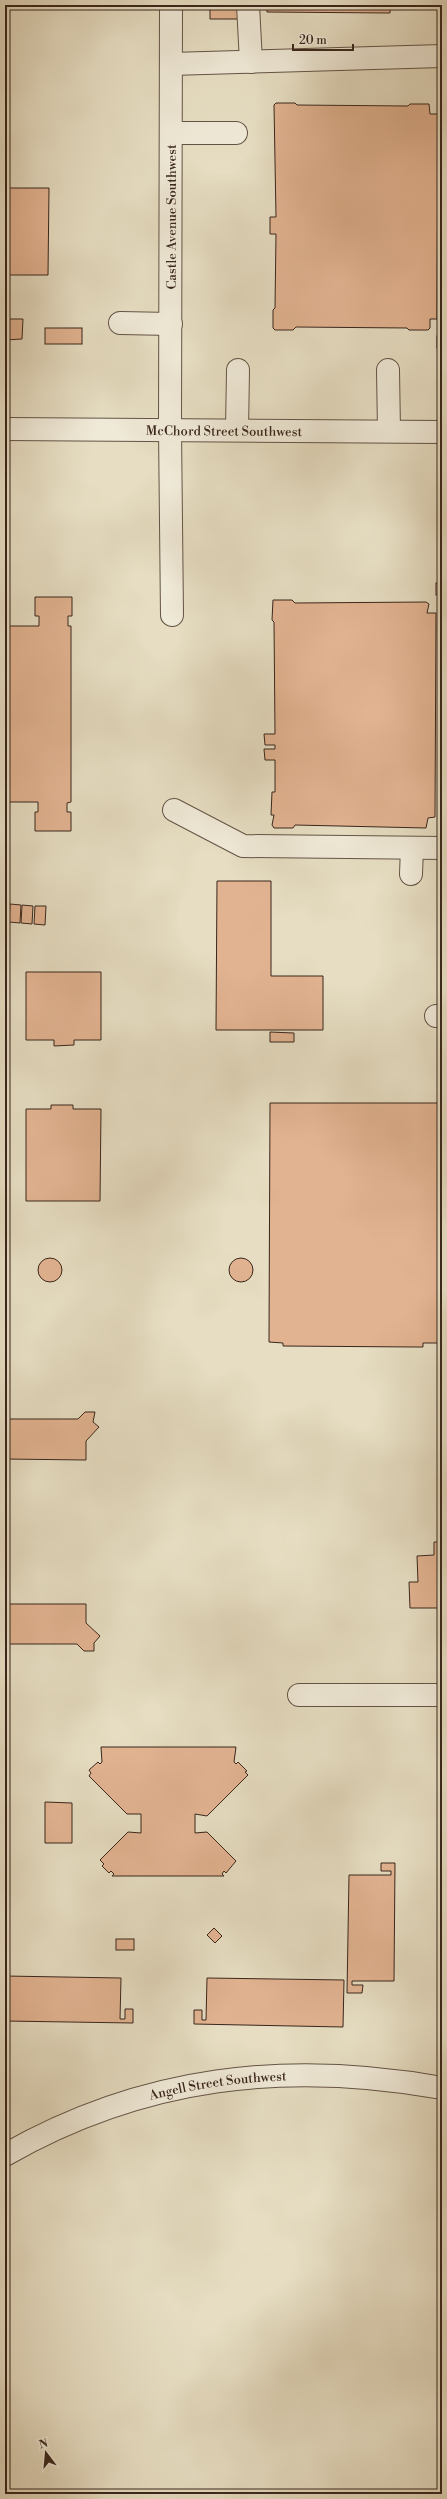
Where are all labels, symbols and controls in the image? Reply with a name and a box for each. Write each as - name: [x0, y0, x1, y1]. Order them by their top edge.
- scale bar: [293, 26, 353, 52]
- text: 20 m: [299, 33, 327, 48]
- street label: Castle Avenue Southwest: [164, 144, 180, 290]
- street label: McChord Street Southwest: [146, 423, 303, 440]
- street label: Angell Street Southwest: [147, 2068, 287, 2104]
- north arrow: [26, 2433, 66, 2473]
- text: N: [37, 2436, 50, 2452]

